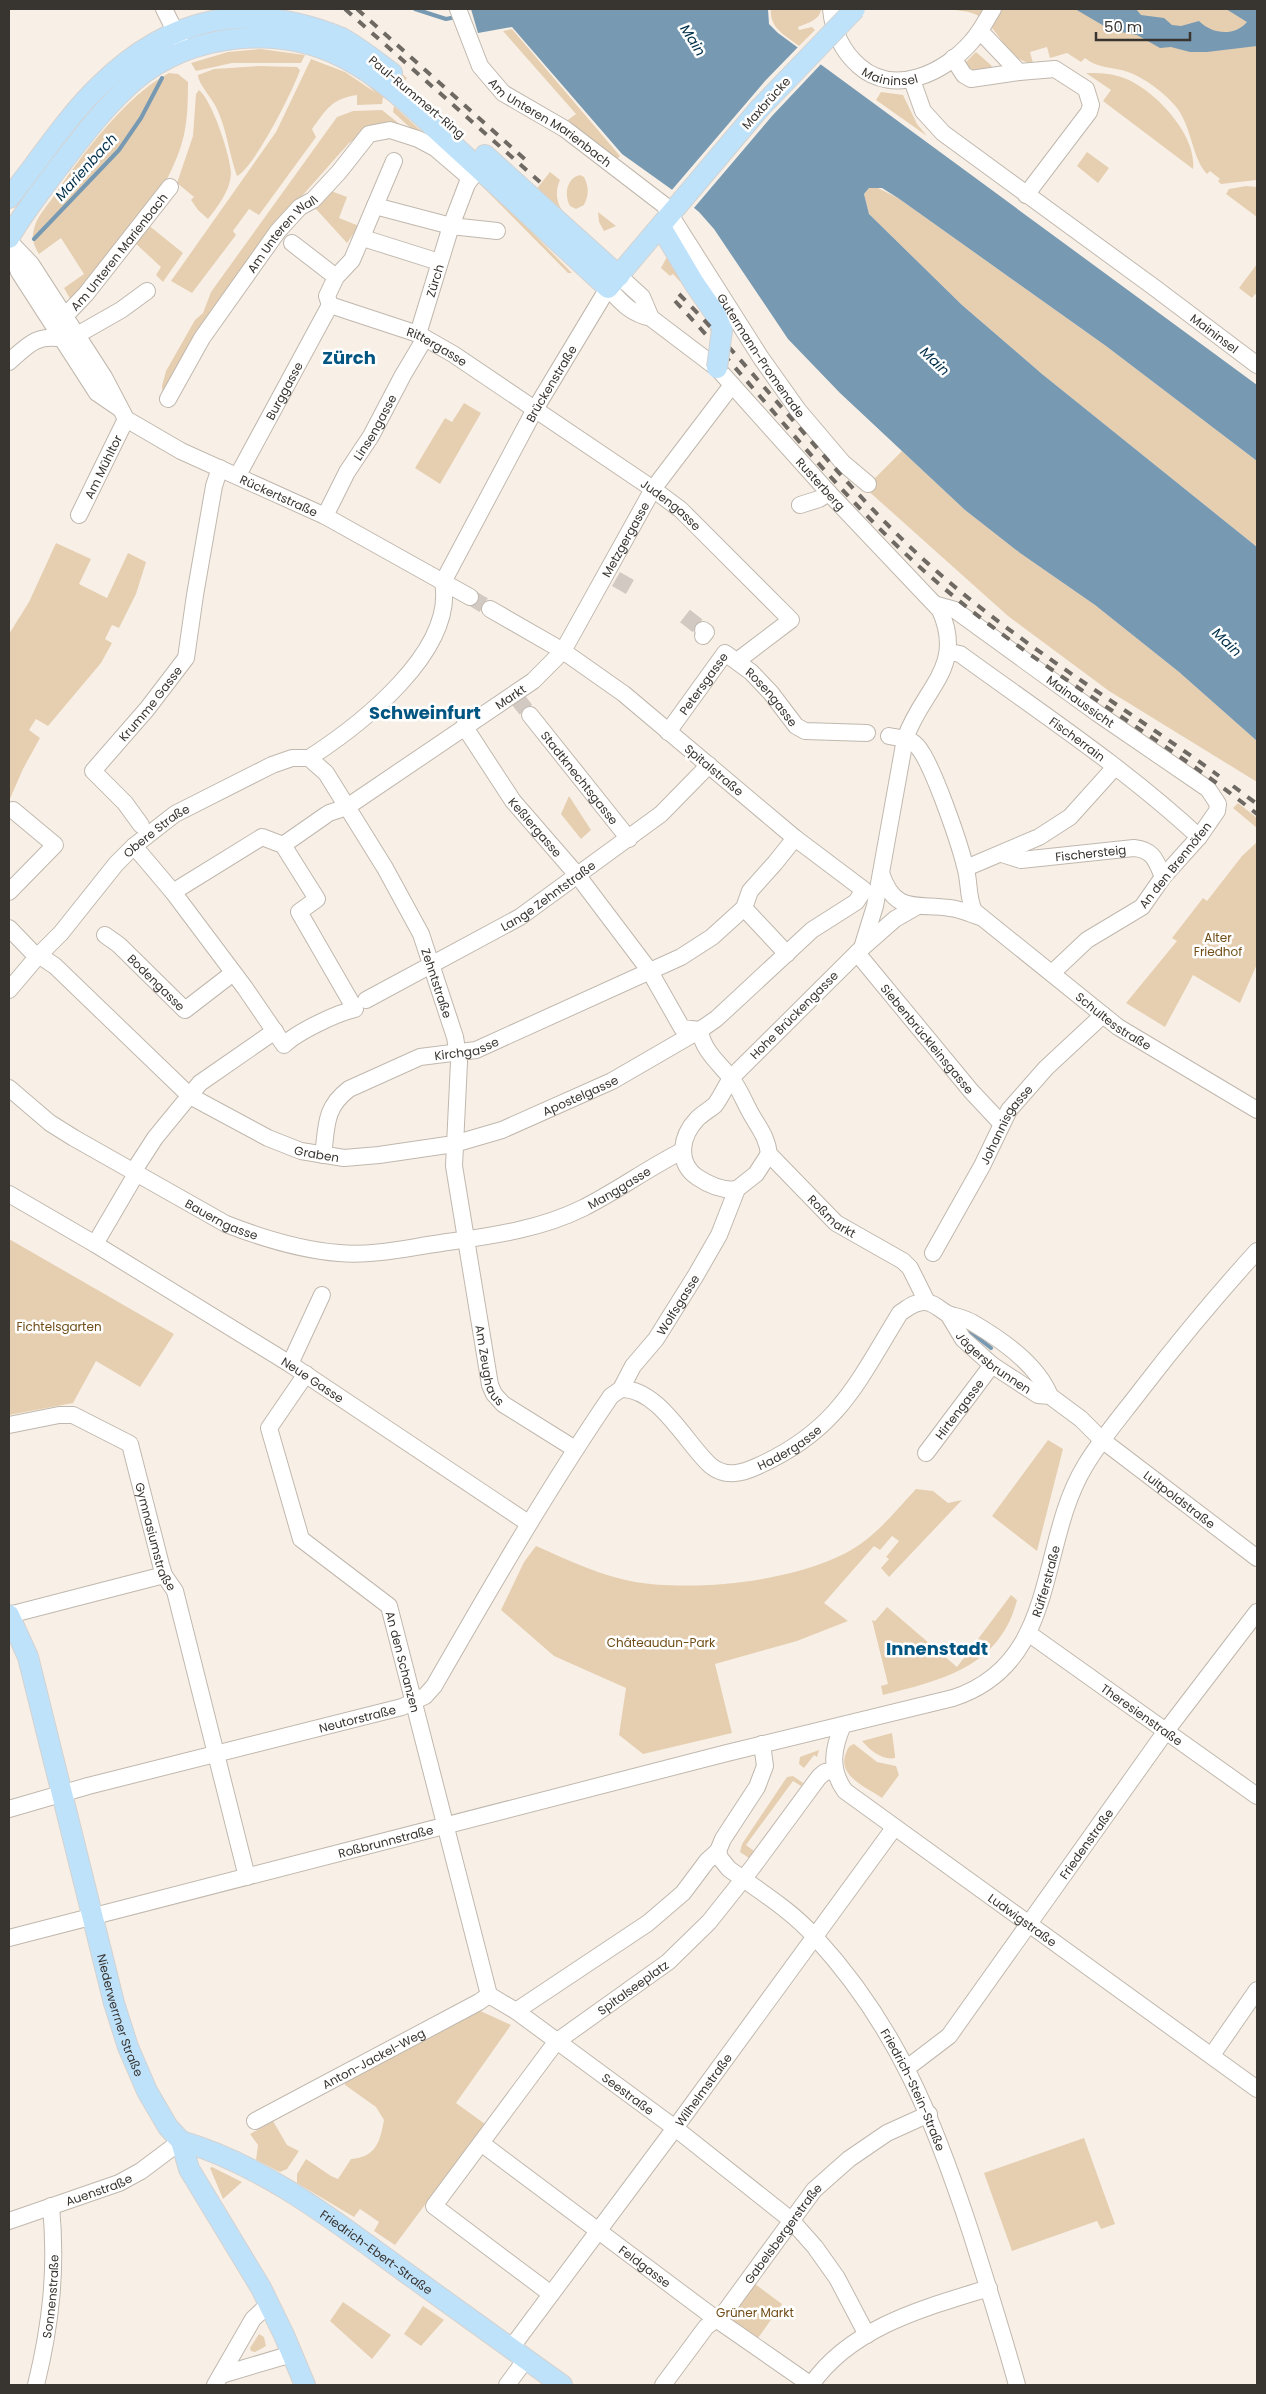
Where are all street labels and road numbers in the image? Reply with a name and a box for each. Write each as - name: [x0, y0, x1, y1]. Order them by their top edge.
- street label: Paul-Rummert-Ring: [365, 52, 469, 142]
- street label: Maininsel: [859, 63, 920, 89]
- street label: Maxbrücke: [738, 73, 794, 133]
- street label: Am Unteren Marienbach: [485, 74, 615, 170]
- street label: Am Unteren Marienbach: [66, 189, 171, 314]
- street label: Am Unteren Wall: [243, 192, 322, 276]
- street label: Zürch: [421, 262, 447, 299]
- street label: Gutermann-Promenade: [713, 290, 809, 421]
- street label: Maininsel: [1187, 309, 1242, 357]
- street label: Rittergasse: [405, 322, 471, 370]
- street label: Brückenstraße: [521, 342, 580, 425]
- street label: Burggasse: [261, 358, 306, 423]
- street label: Linsengasse: [349, 391, 400, 463]
- street label: Am Mühltor: [80, 431, 126, 501]
- street label: Rusterberg: [792, 454, 849, 514]
- street label: Rückertstraße: [237, 470, 321, 520]
- street label: Judengasse: [637, 475, 705, 534]
- street label: Metzgergasse: [597, 498, 653, 580]
- street label: Petersgasse: [675, 649, 731, 718]
- street label: Krumme Gasse: [114, 662, 186, 745]
- street label: Rosengasse: [743, 663, 802, 730]
- street label: Mainaussicht: [1043, 671, 1118, 731]
- street label: Markt: [491, 680, 529, 713]
- street label: Fischerrain: [1046, 712, 1109, 765]
- street label: Stadtknechtsgasse: [537, 727, 623, 828]
- street label: Spitalstraße: [681, 740, 747, 800]
- street label: Keßlergasse: [505, 793, 566, 861]
- street label: Obere Straße: [119, 800, 192, 861]
- street label: An den Brennöfen: [1135, 818, 1215, 912]
- street label: Fischersteig: [1054, 840, 1127, 865]
- street label: Lange Zehntstraße: [497, 856, 599, 935]
- street label: Zehntstraße: [418, 946, 457, 1020]
- street label: Bodengasse: [124, 950, 189, 1014]
- street label: Hohe Brückengasse: [746, 967, 842, 1063]
- street label: Siebenbrückleinsgasse: [877, 980, 978, 1097]
- street label: Schultesstraße: [1072, 988, 1155, 1054]
- street label: Kirchgasse: [433, 1032, 501, 1064]
- street label: Apostelgasse: [540, 1071, 621, 1119]
- street label: Johannisgasse: [976, 1081, 1036, 1167]
- street label: Graben: [292, 1141, 340, 1166]
- street label: Manggasse: [584, 1162, 654, 1213]
- street label: Roßmarkt: [804, 1191, 859, 1241]
- street label: Bauerngasse: [182, 1194, 260, 1243]
- street label: Wolfsgasse: [652, 1271, 703, 1338]
- street label: Am Zeughaus: [472, 1324, 509, 1409]
- street label: Jägersbrunnen: [952, 1329, 1035, 1397]
- street label: Neue Gasse: [278, 1352, 347, 1406]
- street label: Hirtengasse: [931, 1375, 987, 1443]
- street label: Hadergasse: [754, 1421, 825, 1474]
- street label: Luitpoldstraße: [1140, 1466, 1219, 1532]
- street label: Gymnasiumstraße: [132, 1480, 181, 1594]
- street label: Rüfferstraße: [1027, 1543, 1063, 1619]
- street label: An den Schanzen: [382, 1609, 424, 1714]
- street label: Theresienstraße: [1098, 1679, 1186, 1749]
- street label: Neutorstraße: [317, 1700, 398, 1736]
- street label: Friedenstraße: [1055, 1805, 1117, 1882]
- street label: Roßbrunnstraße: [336, 1821, 435, 1861]
- street label: Ludwigstraße: [985, 1889, 1060, 1950]
- street label: Niederwerrner Straße: [94, 1952, 148, 2079]
- street label: Spitalseeplatz: [594, 1956, 672, 2019]
- street label: Anton-Jackel-Weg: [319, 2024, 428, 2092]
- street label: Friedrich-Stein-Straße: [877, 2025, 950, 2153]
- street label: Wilhelmstraße: [671, 2049, 736, 2130]
- street label: Seestraße: [599, 2069, 658, 2118]
- street label: Auenstraße: [63, 2169, 135, 2209]
- street label: Gabelsbergerstraße: [740, 2179, 825, 2287]
- street label: Friedrich-Ebert-Straße: [317, 2205, 436, 2298]
- street label: Feldgasse: [616, 2241, 675, 2291]
- street label: Sonnenstraße: [38, 2254, 62, 2339]

